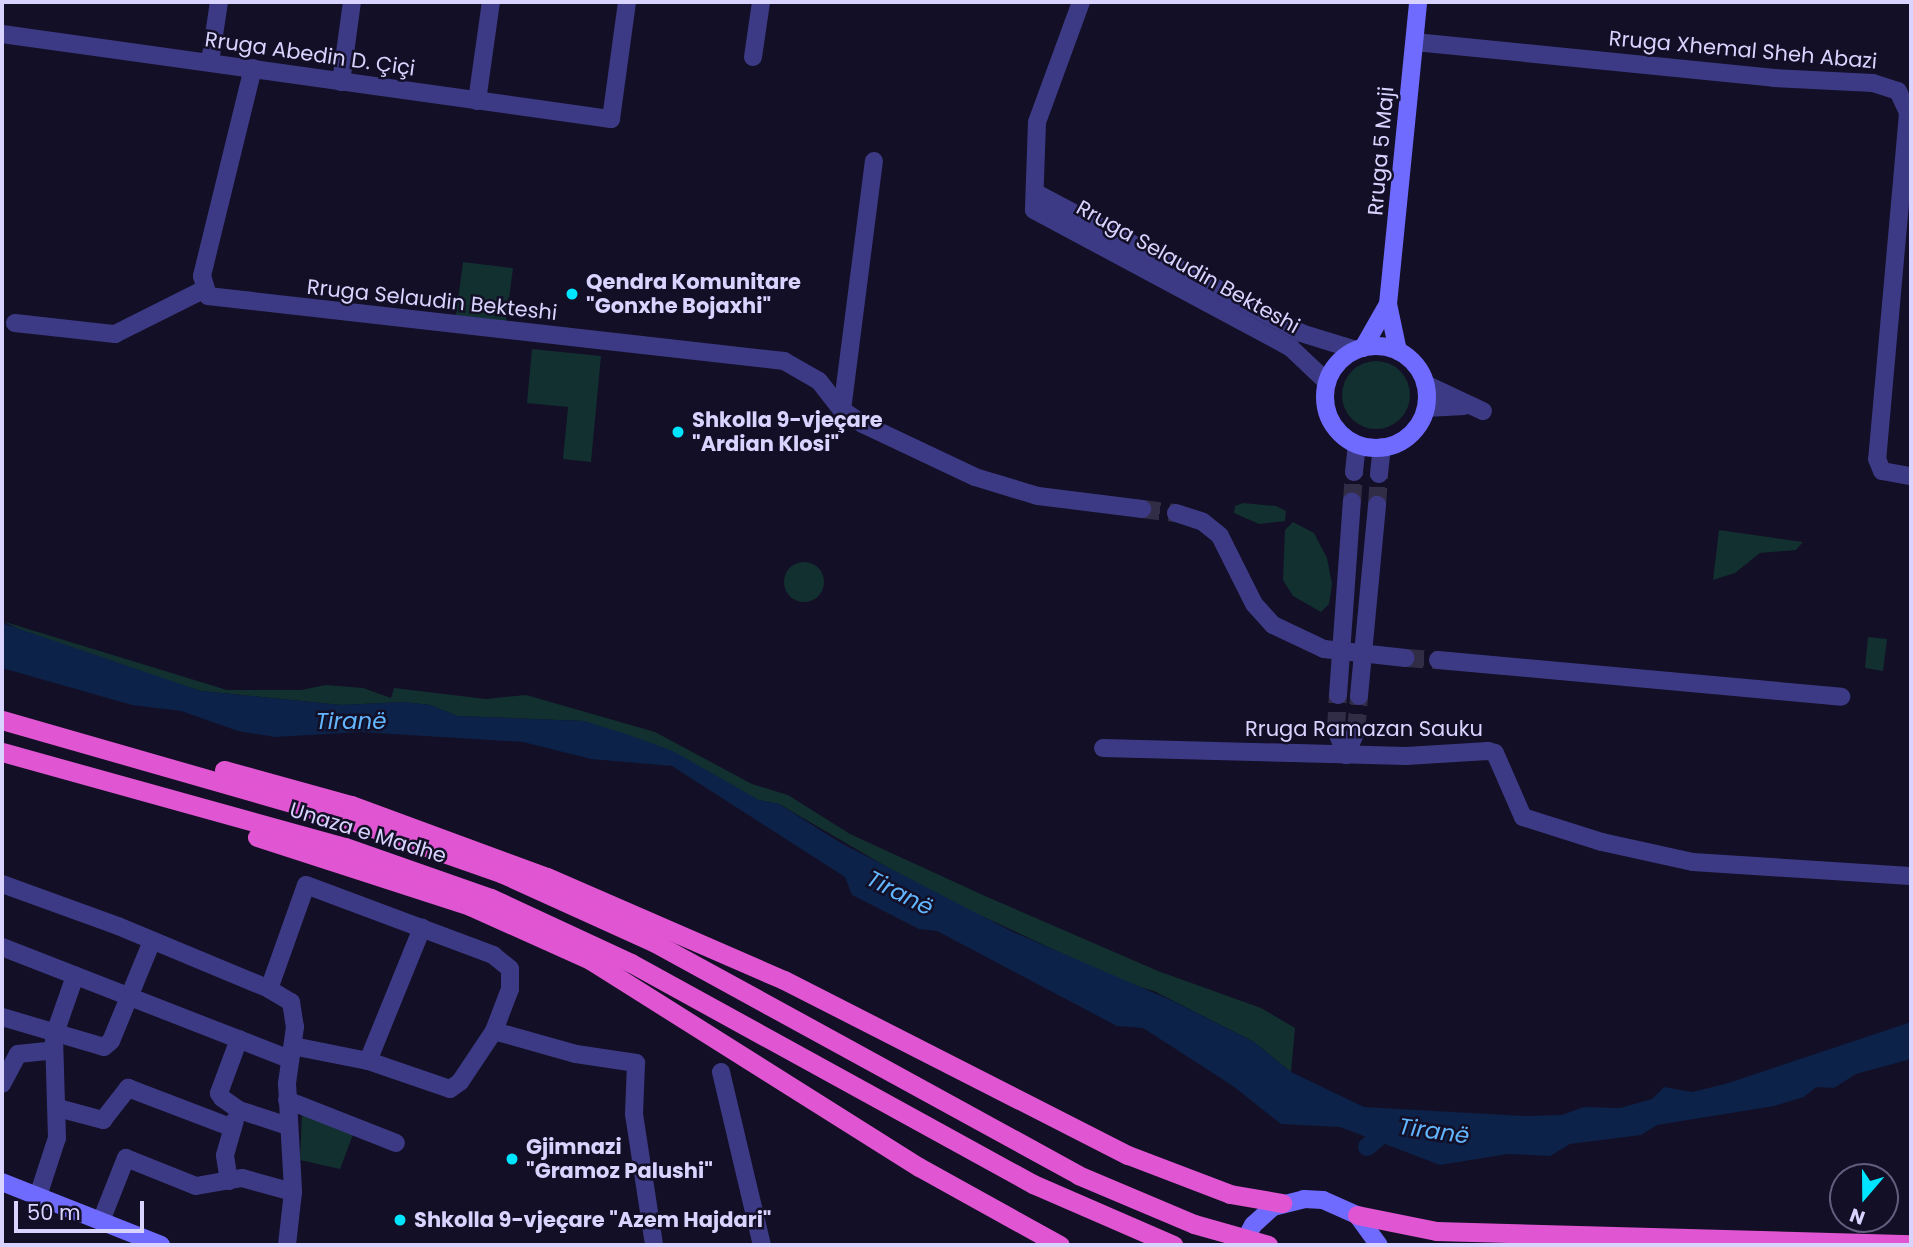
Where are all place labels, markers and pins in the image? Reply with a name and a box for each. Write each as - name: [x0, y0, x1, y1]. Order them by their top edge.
- place label: Qendra Komunitare "Gonxhe Bojaxhi": [586, 269, 801, 319]
- marker: Qendra Komunitare "Gonxhe Bojaxhi": [564, 286, 580, 302]
- place label: Shkolla 9-vjeçare "Ardian Klosi": [692, 407, 883, 457]
- marker: Shkolla 9-vjeçare "Ardian Klosi": [670, 424, 686, 440]
- place label: Gjimnazi "Gramoz Palushi": [526, 1134, 713, 1184]
- marker: Gjimnazi "Gramoz Palushi": [504, 1151, 520, 1167]
- place label: Shkolla 9-vjeçare "Azem Hajdari": [414, 1207, 771, 1233]
- marker: Shkolla 9-vjeçare "Azem Hajdari": [392, 1212, 408, 1228]

